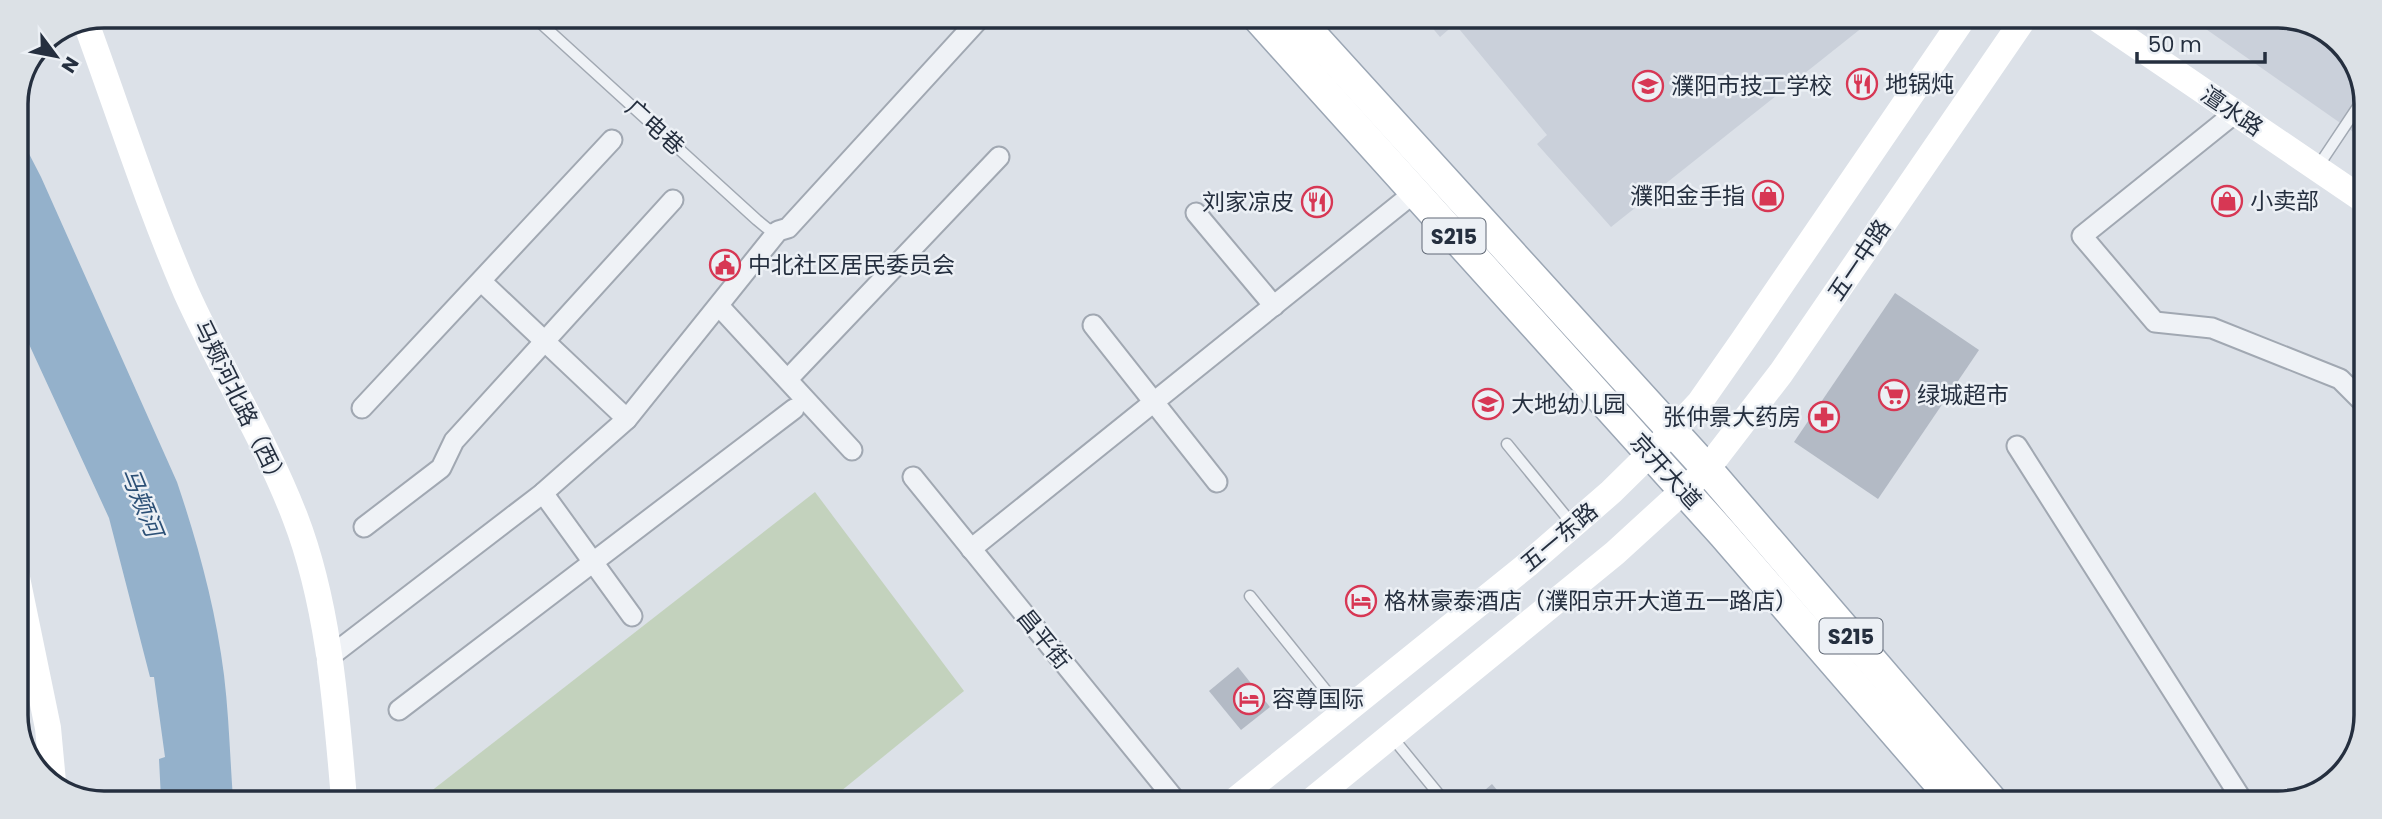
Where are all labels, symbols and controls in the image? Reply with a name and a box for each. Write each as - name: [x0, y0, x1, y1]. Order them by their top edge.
- north arrow: [21, 21, 91, 91]
- scale bar: [2137, 21, 2265, 65]
- text: 50 m: [2148, 30, 2202, 59]
- text: N: [55, 52, 85, 78]
- restaurant icon: 地锅炖: [1845, 67, 1879, 101]
- place label: 地锅炖: [1885, 68, 1954, 100]
- school or university icon: 濮阳市技工学校: [1631, 69, 1665, 103]
- place label: 濮阳市技工学校: [1671, 70, 1832, 102]
- street label: 澶水路: [2194, 78, 2270, 144]
- street label: 广电巷: [619, 92, 691, 162]
- shop icon: 濮阳金手指: [1751, 179, 1785, 213]
- place label: 濮阳金手指: [1630, 180, 1745, 212]
- shop icon: 小卖部: [2210, 184, 2244, 218]
- restaurant icon: 刘家凉皮: [1300, 185, 1334, 219]
- place label: 小卖部: [2250, 185, 2319, 217]
- place label: 刘家凉皮: [1202, 186, 1294, 218]
- street label: 五一中路: [1820, 213, 1898, 307]
- road number: S215: [1422, 218, 1486, 254]
- public building icon: 中北社区居民委员会: [708, 248, 742, 282]
- place label: 中北社区居民委员会: [748, 249, 955, 281]
- street label: 马颊河北路（西）: [186, 314, 296, 494]
- supermarket icon: 绿城超市: [1877, 378, 1911, 412]
- place label: 绿城超市: [1917, 379, 2009, 411]
- school or university icon: 大地幼儿园: [1471, 387, 1505, 421]
- place label: 大地幼儿园: [1511, 388, 1626, 420]
- pharmacy icon: 张仲景大药房: [1807, 400, 1841, 434]
- place label: 张仲景大药房: [1663, 401, 1801, 433]
- street label: 京开大道: [1623, 426, 1709, 516]
- water label: 马颊河: [113, 462, 172, 545]
- street label: 五一东路: [1513, 495, 1605, 579]
- hotel icon: 格林豪泰酒店（濮阳京开大道五一路店）: [1344, 584, 1378, 618]
- place label: 格林豪泰酒店（濮阳京开大道五一路店）: [1384, 585, 1798, 617]
- street label: 昌平街: [1010, 602, 1078, 676]
- road number: S215: [1820, 618, 1882, 654]
- hotel icon: 容尊国际: [1232, 682, 1266, 716]
- place label: 容尊国际: [1272, 683, 1364, 715]

